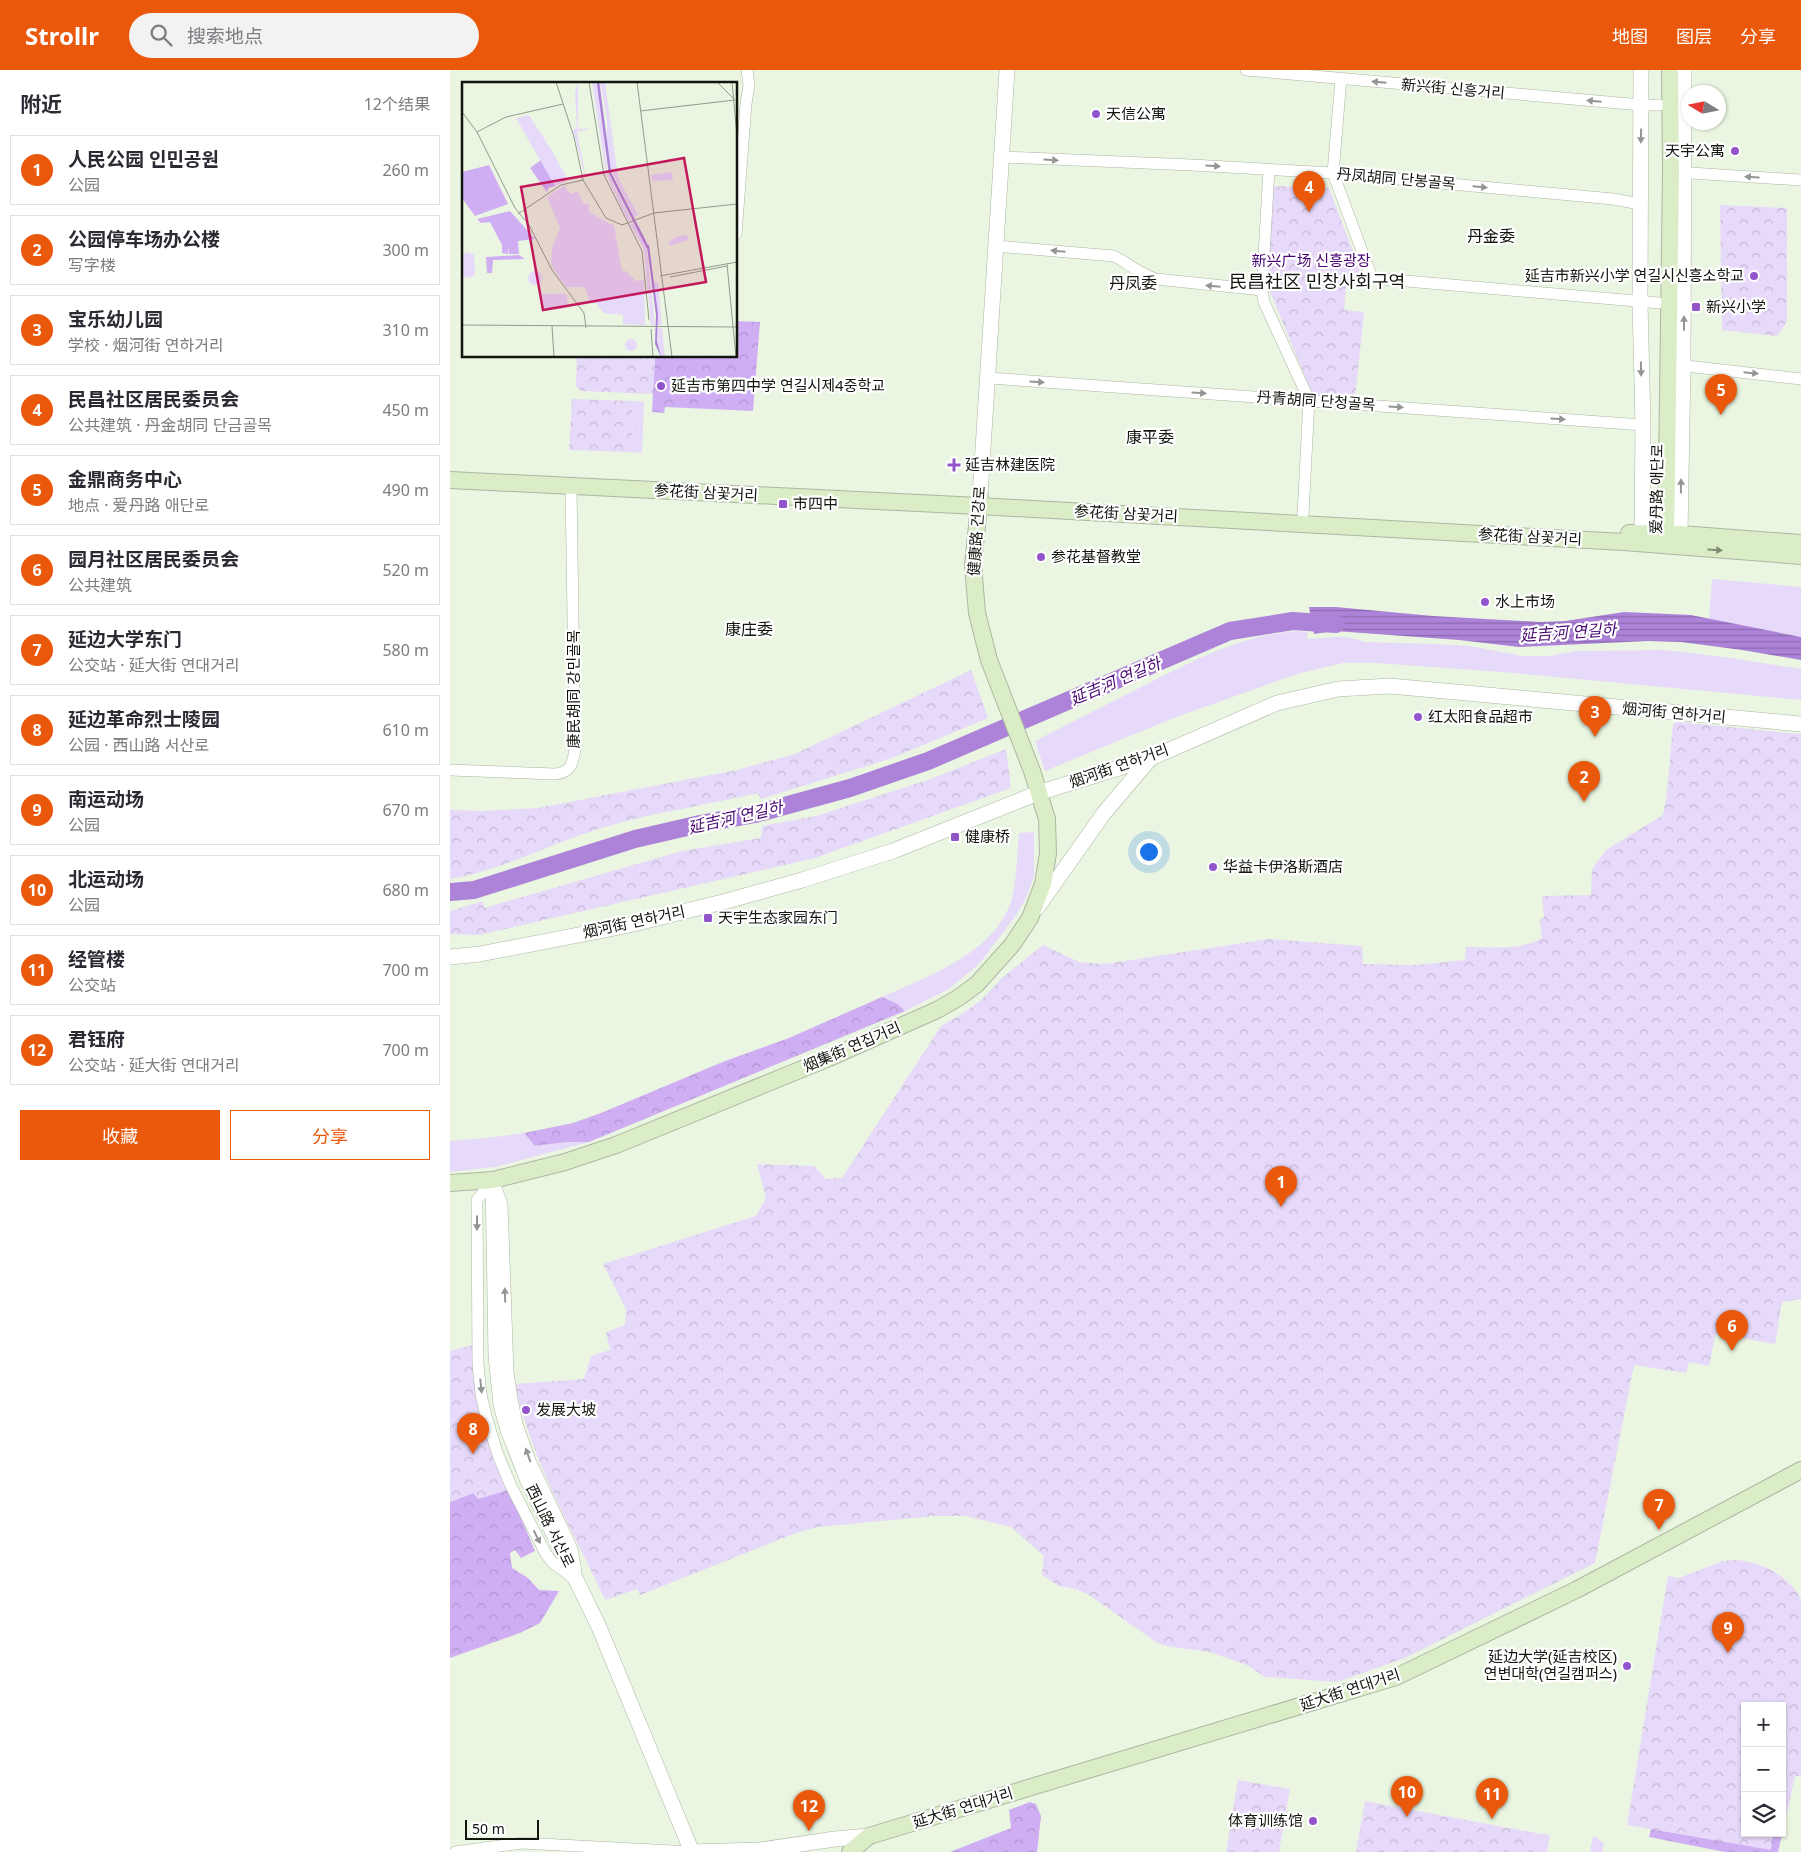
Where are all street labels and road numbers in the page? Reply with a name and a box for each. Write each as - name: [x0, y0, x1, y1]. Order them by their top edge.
- street label: 新兴街 신흥거리: [1400, 74, 1506, 103]
- street label: 丹凤胡同 단봉골목: [1336, 163, 1456, 193]
- street label: 丹青胡同 단청골목: [1256, 386, 1376, 414]
- street label: 爱丹路 애단로: [1645, 444, 1667, 534]
- street label: 参花街 삼꽃거리: [654, 479, 759, 505]
- street label: 健康路 건강로: [963, 485, 989, 577]
- street label: 参花街 삼꽃거리: [1074, 500, 1179, 526]
- street label: 参花街 삼꽃거리: [1478, 523, 1583, 549]
- street label: 康民胡同 강민골목: [563, 629, 583, 749]
- street label: 烟河街 연하거리: [1621, 698, 1727, 727]
- street label: 烟河街 연하거리: [1066, 739, 1171, 791]
- street label: 烟河街 연하거리: [581, 900, 687, 942]
- street label: 烟集街 연집거리: [800, 1017, 903, 1076]
- street label: 西山路 서산로: [522, 1481, 580, 1571]
- street label: 延大街 연대거리: [1297, 1663, 1402, 1715]
- street label: 延大街 연대거리: [910, 1782, 1015, 1832]

